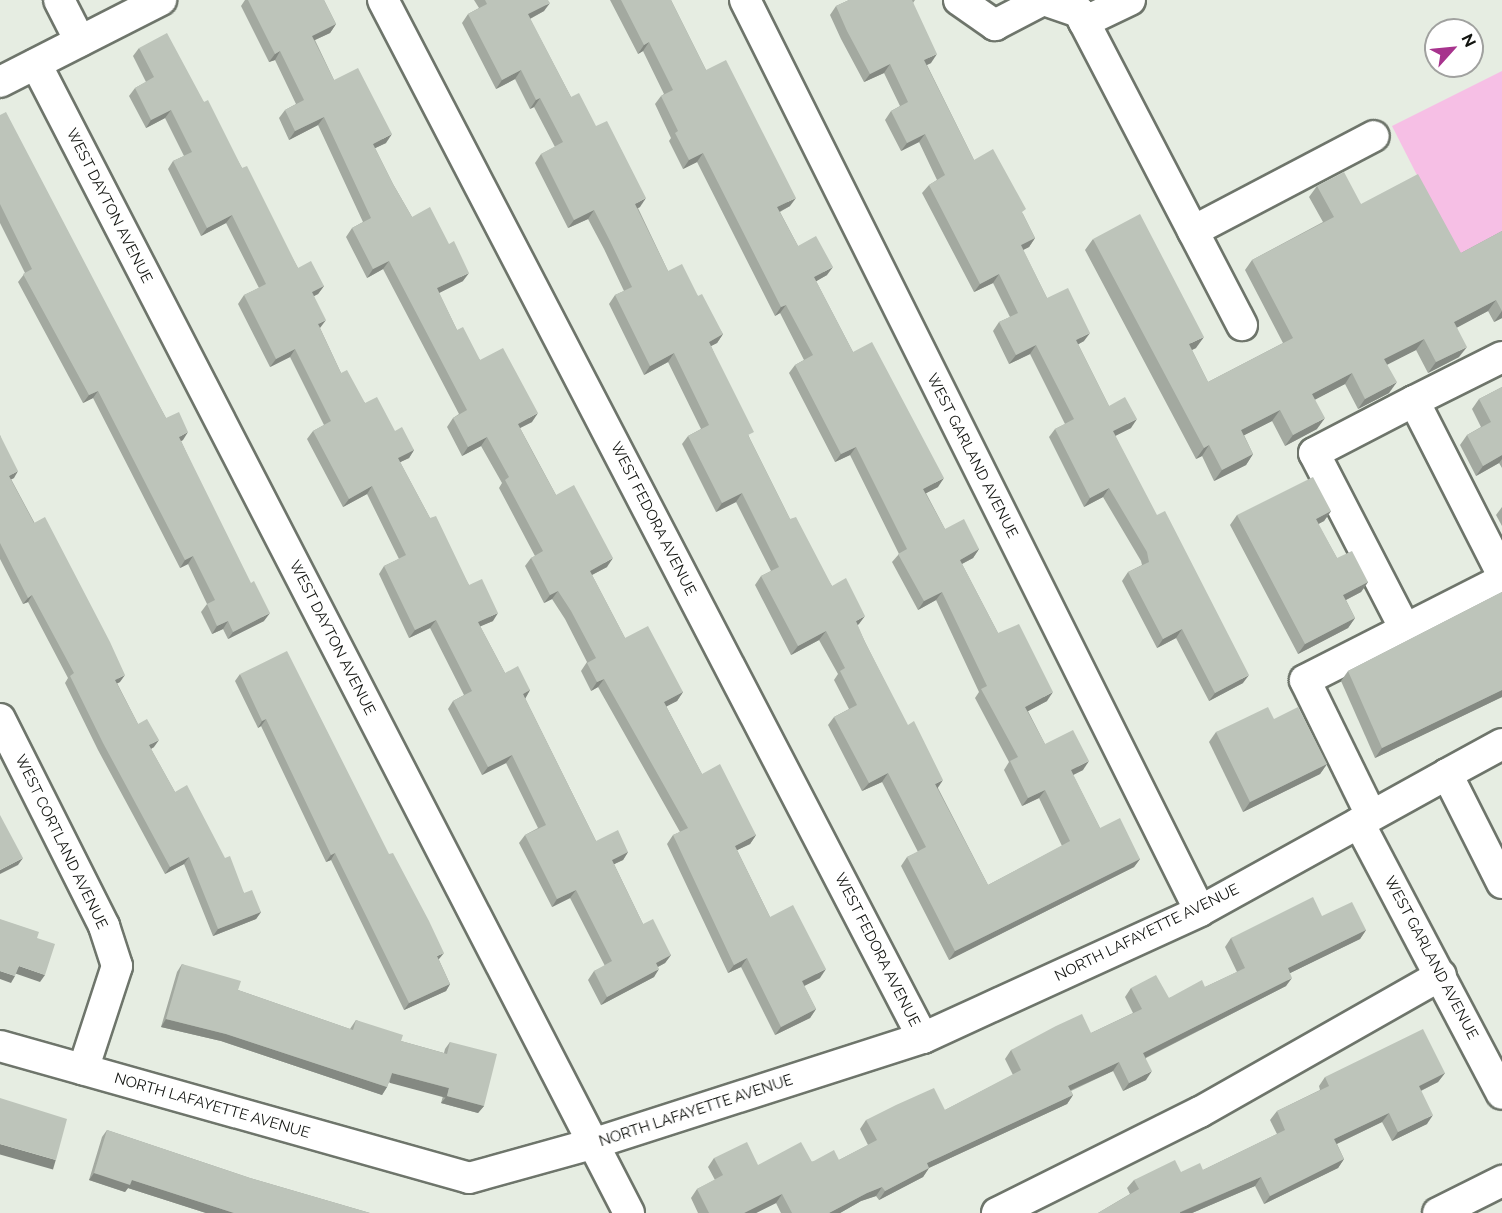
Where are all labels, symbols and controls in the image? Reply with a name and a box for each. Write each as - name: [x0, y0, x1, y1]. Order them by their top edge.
- north arrow: [1424, 18, 1484, 78]
- text: N: [1457, 31, 1480, 50]
- street label: WEST DAYTON AVENUE: [62, 125, 156, 287]
- street label: WEST GARLAND AVENUE: [922, 370, 1022, 542]
- street label: WEST FEDORA AVENUE: [606, 439, 700, 599]
- street label: WEST DAYTON AVENUE: [285, 557, 379, 719]
- street label: WEST CORTLAND AVENUE: [11, 751, 111, 933]
- street label: WEST FEDORA AVENUE: [830, 870, 924, 1030]
- street label: WEST GARLAND AVENUE: [1380, 873, 1482, 1043]
- street label: NORTH LAFAYETTE AVENUE: [1052, 880, 1242, 986]
- street label: NORTH LAFAYETTE AVENUE: [112, 1069, 312, 1143]
- street label: NORTH LAFAYETTE AVENUE: [597, 1071, 795, 1151]

